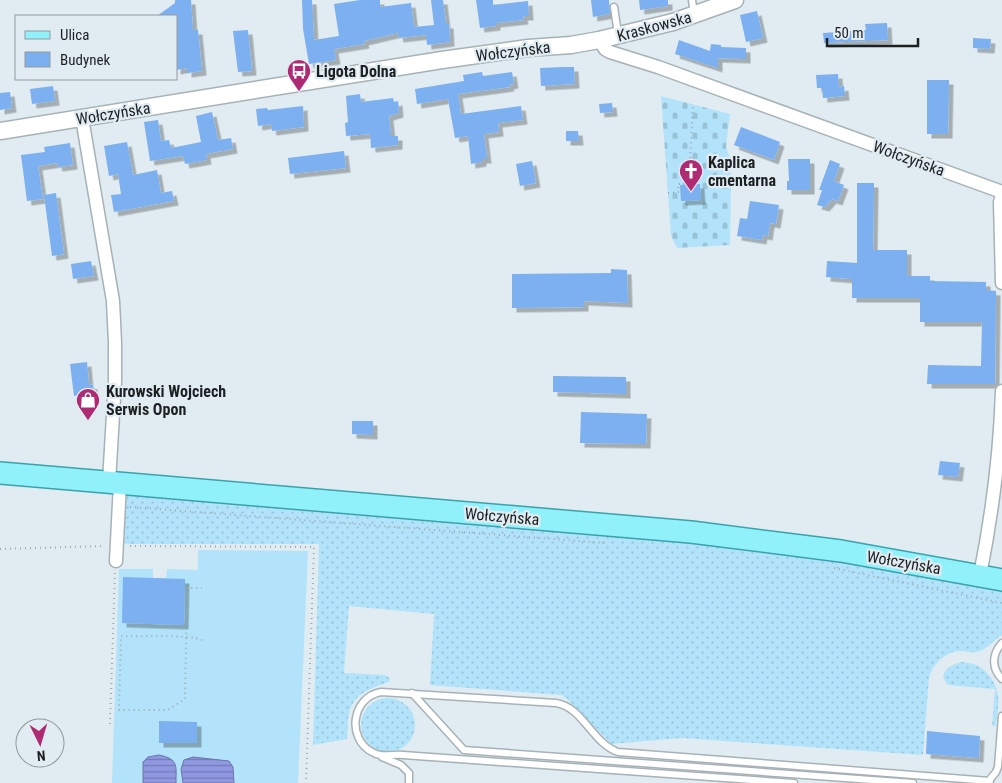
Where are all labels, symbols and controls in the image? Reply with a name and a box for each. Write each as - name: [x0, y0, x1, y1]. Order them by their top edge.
- street label: Kraskowska: [615, 7, 693, 46]
- legend: [15, 15, 178, 80]
- scale bar: [827, 15, 918, 47]
- text: 50 m: [834, 24, 864, 42]
- text: Ulica: [60, 26, 89, 44]
- street label: Wołczyńska: [475, 37, 551, 65]
- text: Budynek: [60, 51, 110, 69]
- bus stop icon: Ligota Dolna: [286, 58, 312, 92]
- place label: Ligota Dolna: [316, 62, 397, 81]
- street label: Wołczyńska: [75, 98, 152, 129]
- street label: Wołczyńska: [870, 137, 947, 180]
- place label: Kaplica cmentarna: [708, 153, 776, 190]
- church icon: Kaplica cmentarna: [678, 158, 704, 192]
- place label: Kurowski Wojciech Serwis Opon: [106, 382, 226, 419]
- shop icon: Kurowski Wojciech Serwis Opon: [75, 387, 101, 421]
- street label: Wołczyńska: [464, 504, 540, 529]
- street label: Wołczyńska: [865, 547, 942, 578]
- north arrow: [15, 718, 65, 768]
- text: N: [36, 748, 46, 764]

